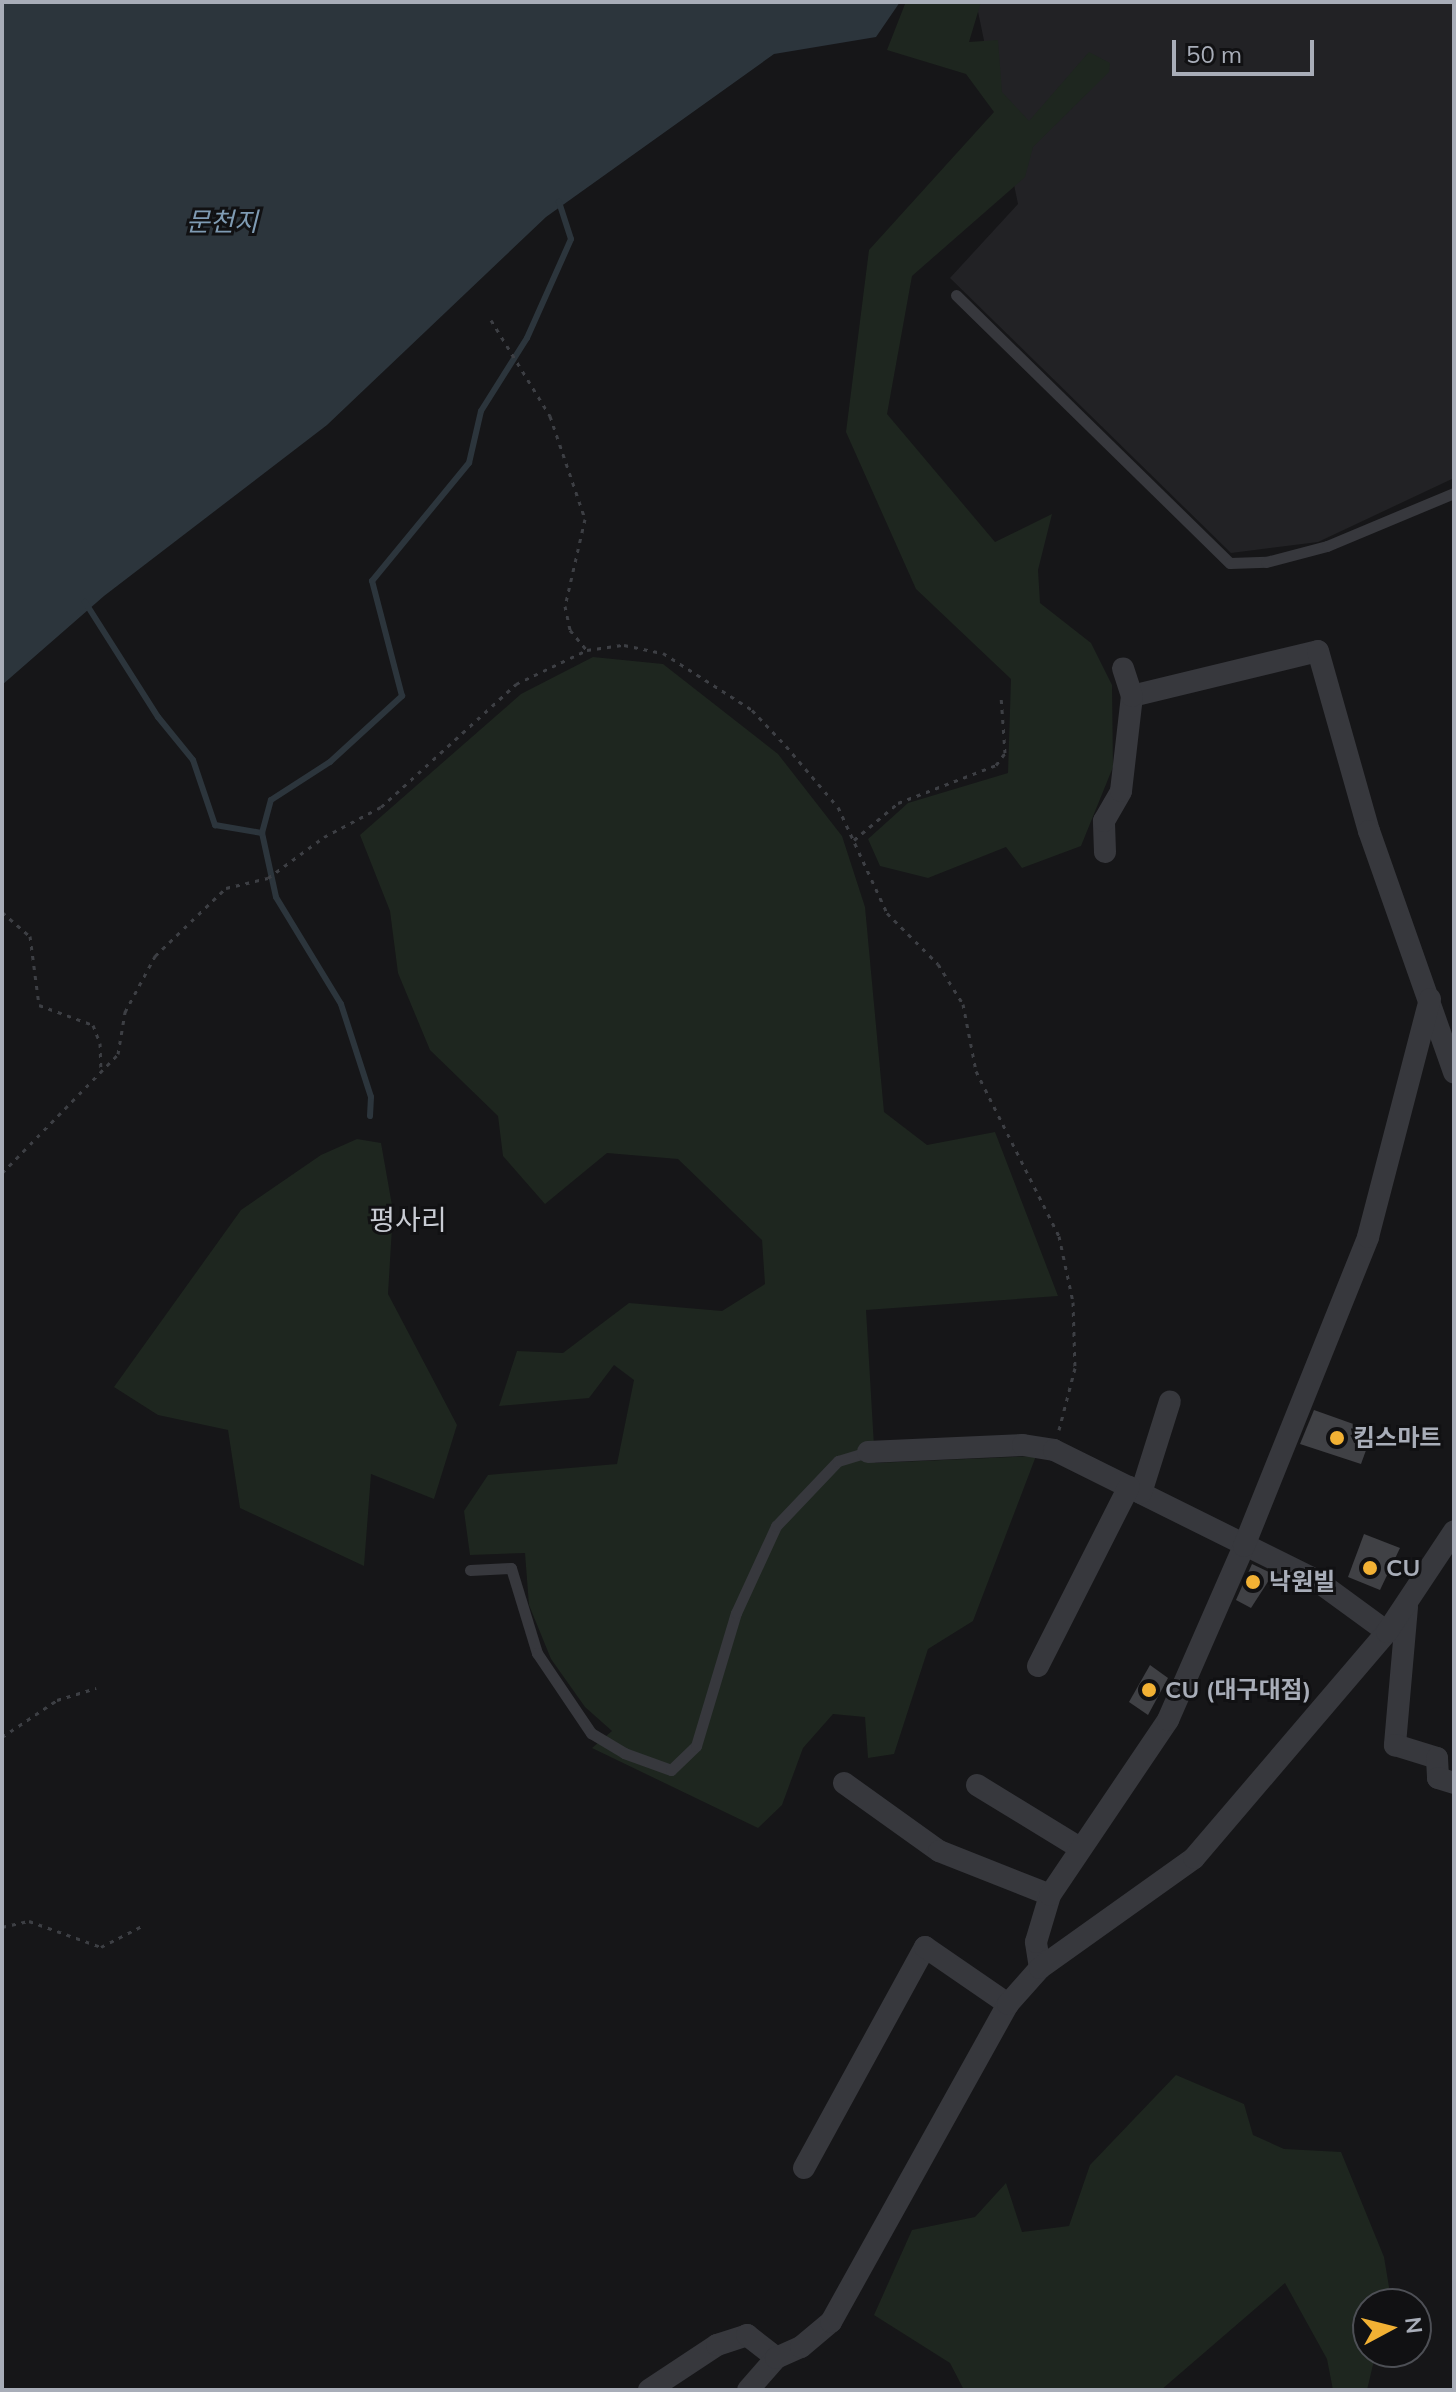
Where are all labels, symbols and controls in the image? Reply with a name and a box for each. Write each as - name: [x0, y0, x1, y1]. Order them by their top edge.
- scale bar: [1176, 24, 1318, 74]
- text: 50 m: [1186, 39, 1242, 69]
- water label: 문천지: [186, 206, 258, 238]
- district label: 평사리: [369, 1203, 447, 1237]
- place label: 킴스마트: [1353, 1424, 1441, 1452]
- marker: 킴스마트: [1328, 1429, 1346, 1447]
- place label: CU: [1386, 1554, 1420, 1582]
- marker: CU: [1361, 1559, 1379, 1577]
- place label: 낙원빌: [1269, 1568, 1335, 1596]
- marker: 낙원빌: [1244, 1573, 1262, 1591]
- place label: CU (대구대점): [1165, 1676, 1311, 1704]
- marker: CU (대구대점): [1140, 1681, 1158, 1699]
- north arrow: [1352, 2288, 1432, 2368]
- text: N: [1399, 2315, 1429, 2335]

